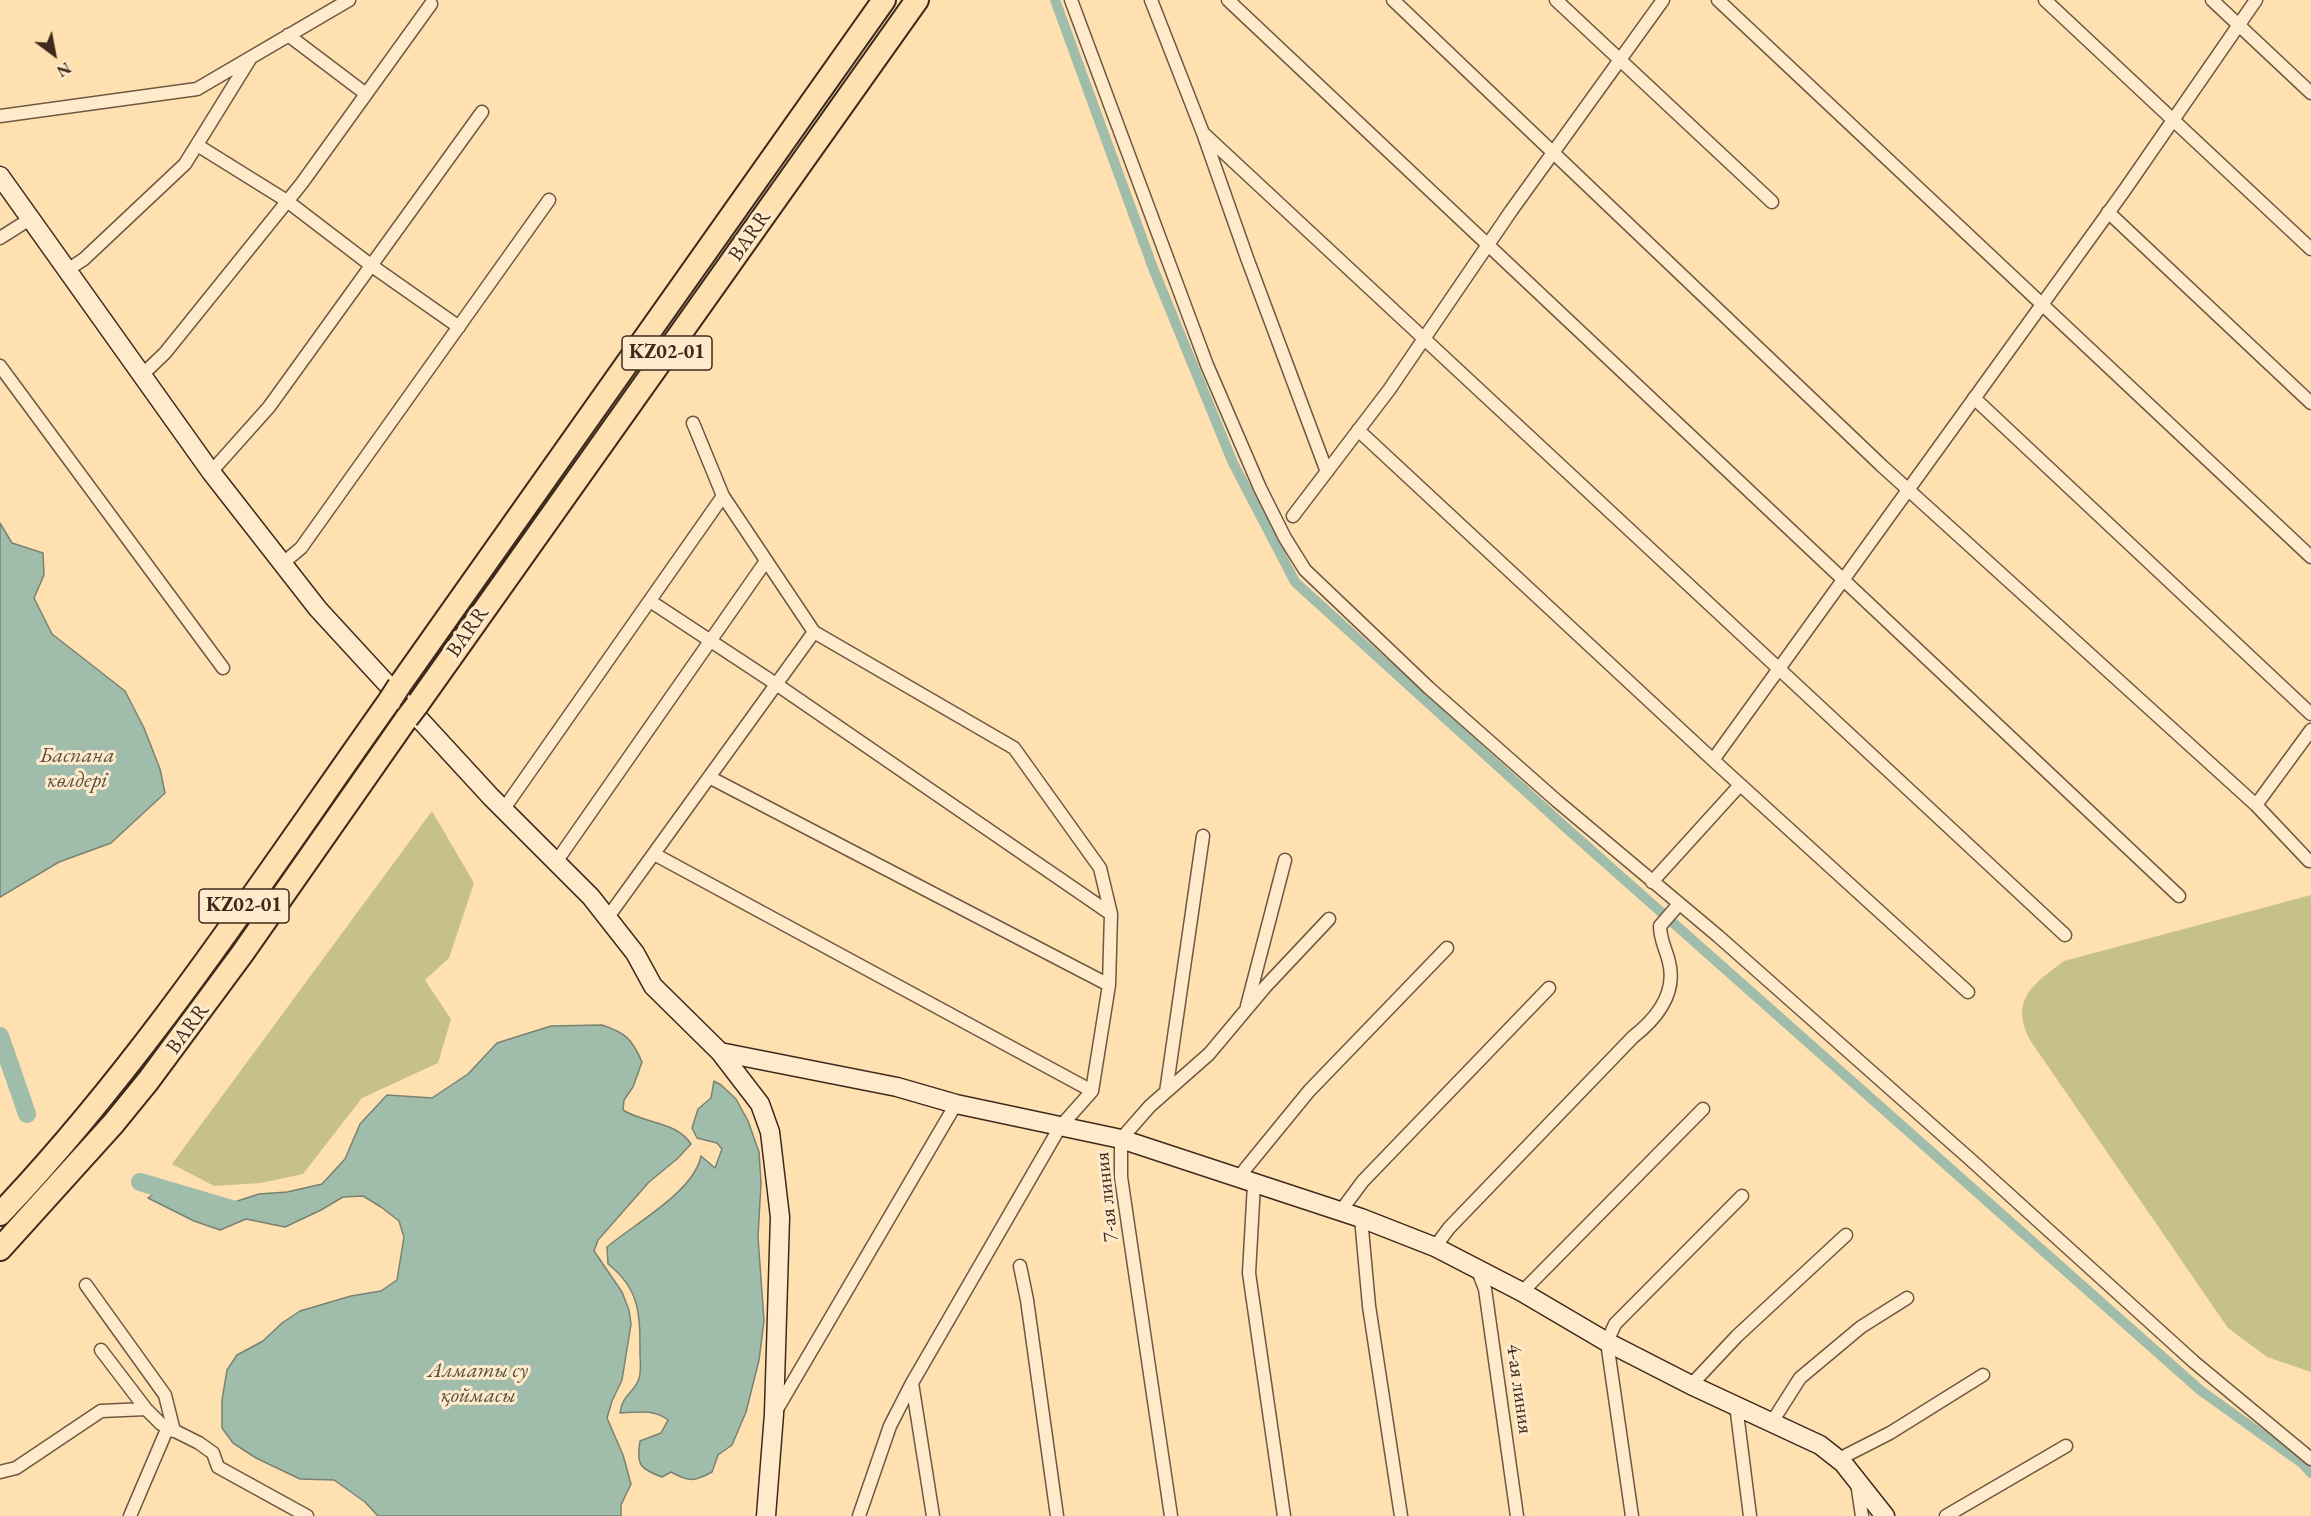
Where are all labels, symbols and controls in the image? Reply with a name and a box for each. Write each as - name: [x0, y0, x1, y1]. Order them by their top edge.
- north arrow: [24, 24, 84, 84]
- text: N: [53, 57, 75, 82]
- street label: BARR: [723, 206, 777, 266]
- road number: KZ02-01: [622, 336, 712, 370]
- street label: BARR: [441, 602, 495, 662]
- water label: Баспана көлдері: [39, 743, 115, 794]
- road number: KZ02-01: [199, 889, 289, 923]
- street label: BARR: [161, 999, 215, 1059]
- street label: 7-ая линия: [1090, 1151, 1124, 1243]
- street label: 4-ая линия: [1500, 1342, 1538, 1436]
- water label: Алматы су қоймасы: [428, 1358, 528, 1410]

